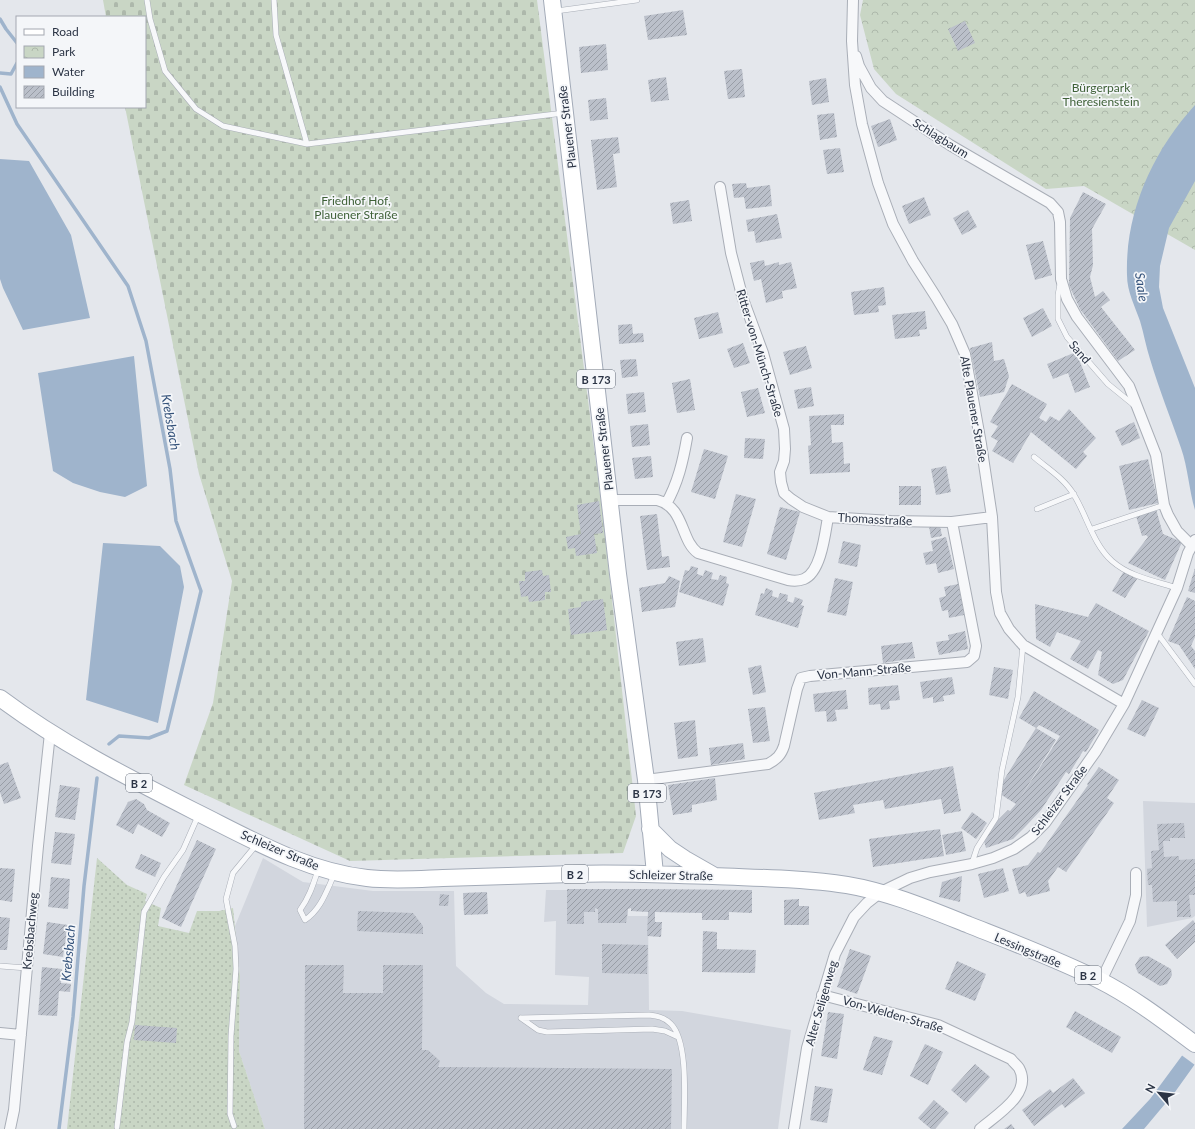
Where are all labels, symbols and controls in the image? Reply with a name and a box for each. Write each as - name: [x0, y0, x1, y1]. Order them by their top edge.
- legend: [16, 16, 146, 108]
- text: Road: [52, 24, 79, 39]
- text: Park: [52, 44, 76, 59]
- text: Water: [52, 64, 85, 79]
- park label: Bürgerpark Theresienstein: [1063, 80, 1139, 109]
- text: Building: [52, 84, 95, 99]
- street label: Plauener Straße: [554, 85, 580, 169]
- street label: Schlagbaum: [910, 115, 972, 161]
- park label: Friedhof Hof, Plauener Straße: [314, 193, 398, 222]
- water label: Saale: [1132, 272, 1152, 302]
- street label: Ritter-von-Münch-Straße: [733, 287, 787, 419]
- street label: Sand: [1066, 337, 1094, 367]
- street label: Alte Plauener Straße: [957, 355, 991, 463]
- road number: B 173: [577, 370, 615, 388]
- water label: Krebsbach: [158, 393, 184, 451]
- street label: Plauener Straße: [591, 407, 617, 491]
- street label: Thomasstraße: [837, 510, 913, 528]
- street label: Von-Mann-Straße: [817, 659, 911, 683]
- street label: Schleizer Straße: [1028, 762, 1090, 838]
- road number: B 2: [126, 774, 152, 792]
- road number: B 173: [628, 784, 666, 802]
- street label: Schleizer Straße: [238, 827, 322, 873]
- road number: B 2: [562, 865, 588, 883]
- street label: Schleizer Straße: [629, 867, 713, 883]
- street label: Krebsbachweg: [19, 892, 41, 970]
- water label: Krebsbach: [58, 924, 78, 982]
- street label: Lessingstraße: [992, 929, 1064, 971]
- street label: Alter Seligenweg: [802, 958, 840, 1048]
- road number: B 2: [1075, 966, 1101, 984]
- street label: Von-Welden-Straße: [841, 992, 945, 1036]
- north arrow: [1139, 1073, 1179, 1113]
- text: N: [1142, 1081, 1157, 1095]

